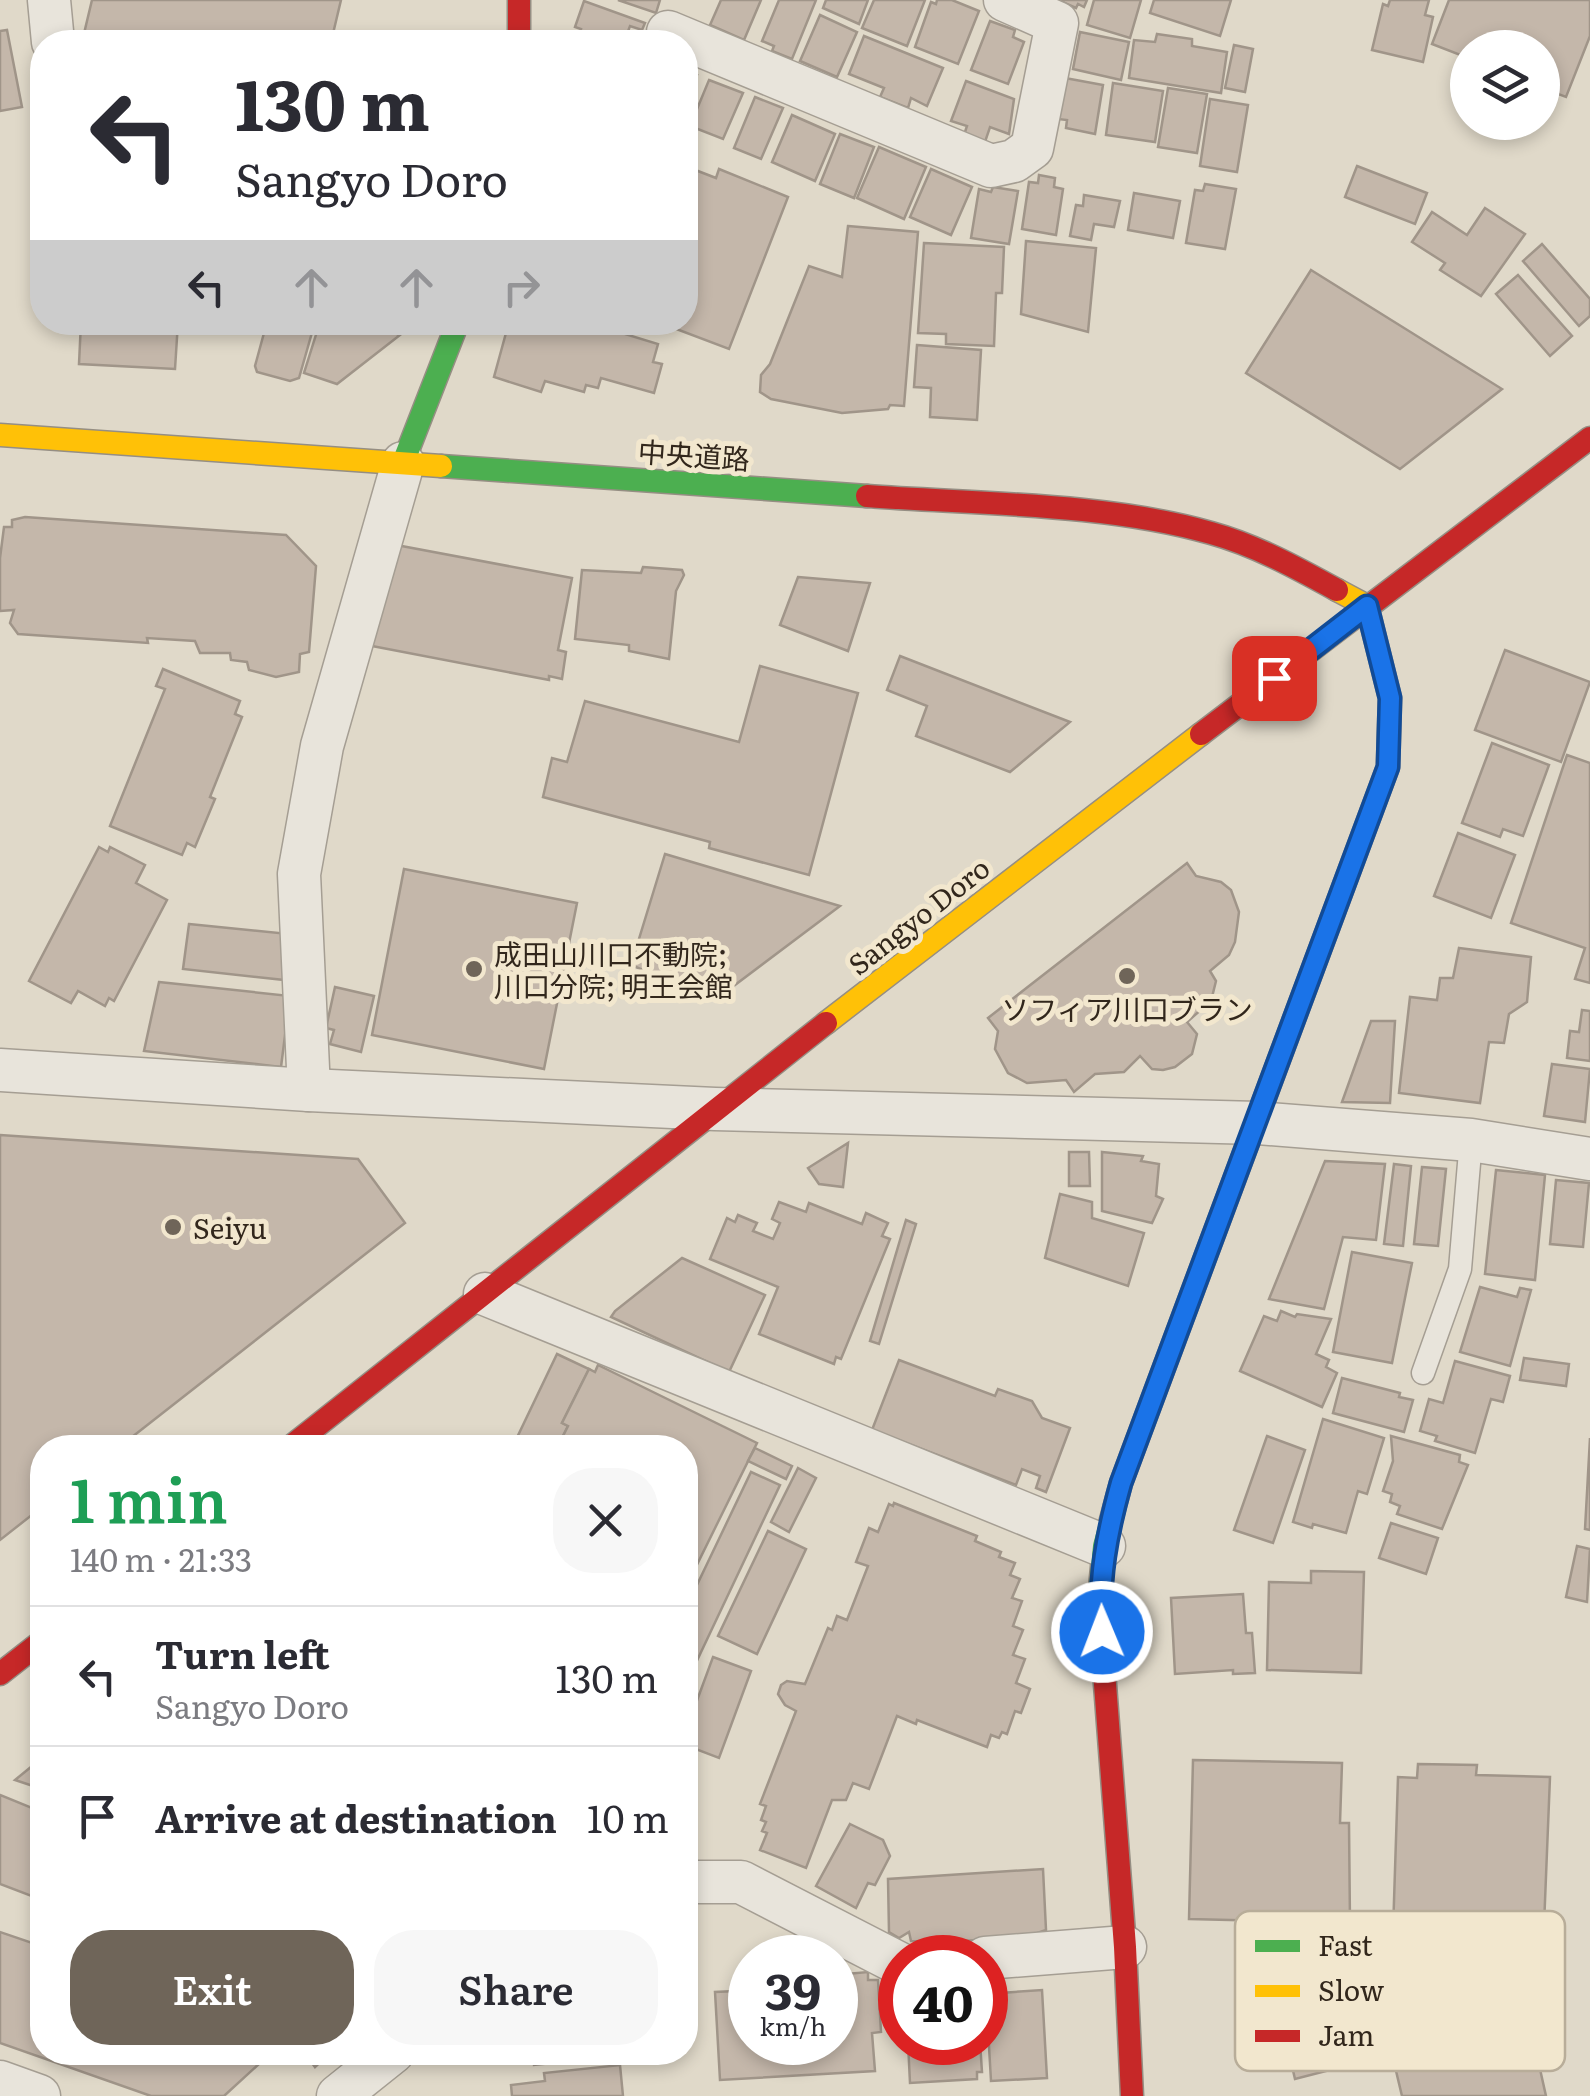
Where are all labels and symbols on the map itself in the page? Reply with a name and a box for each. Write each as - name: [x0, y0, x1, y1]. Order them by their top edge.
- street label: 中央道路: [637, 429, 751, 479]
- pin: [1232, 636, 1317, 721]
- street label: Sangyo Doro: [838, 846, 998, 984]
- place label: 成田山川口不動院; 川口分院; 明王会館: [494, 932, 733, 1006]
- marker: 成田山川口不動院; 川口分院; 明王会館: [463, 958, 485, 980]
- marker: ソフィア川口ブラン: [1116, 965, 1138, 987]
- place label: ソフィア川口ブラン: [1001, 987, 1253, 1029]
- place label: Seiyu: [193, 1206, 267, 1248]
- marker: Seiyu: [162, 1216, 184, 1238]
- position arrow: [1050, 1580, 1154, 1684]
- legend: [1235, 1911, 1565, 2071]
- text: Fast: [1318, 1923, 1373, 1965]
- speed limit sign: 40: [878, 1935, 1008, 2065]
- text: Slow: [1318, 1968, 1384, 2010]
- text: Jam: [1318, 2013, 1374, 2055]

